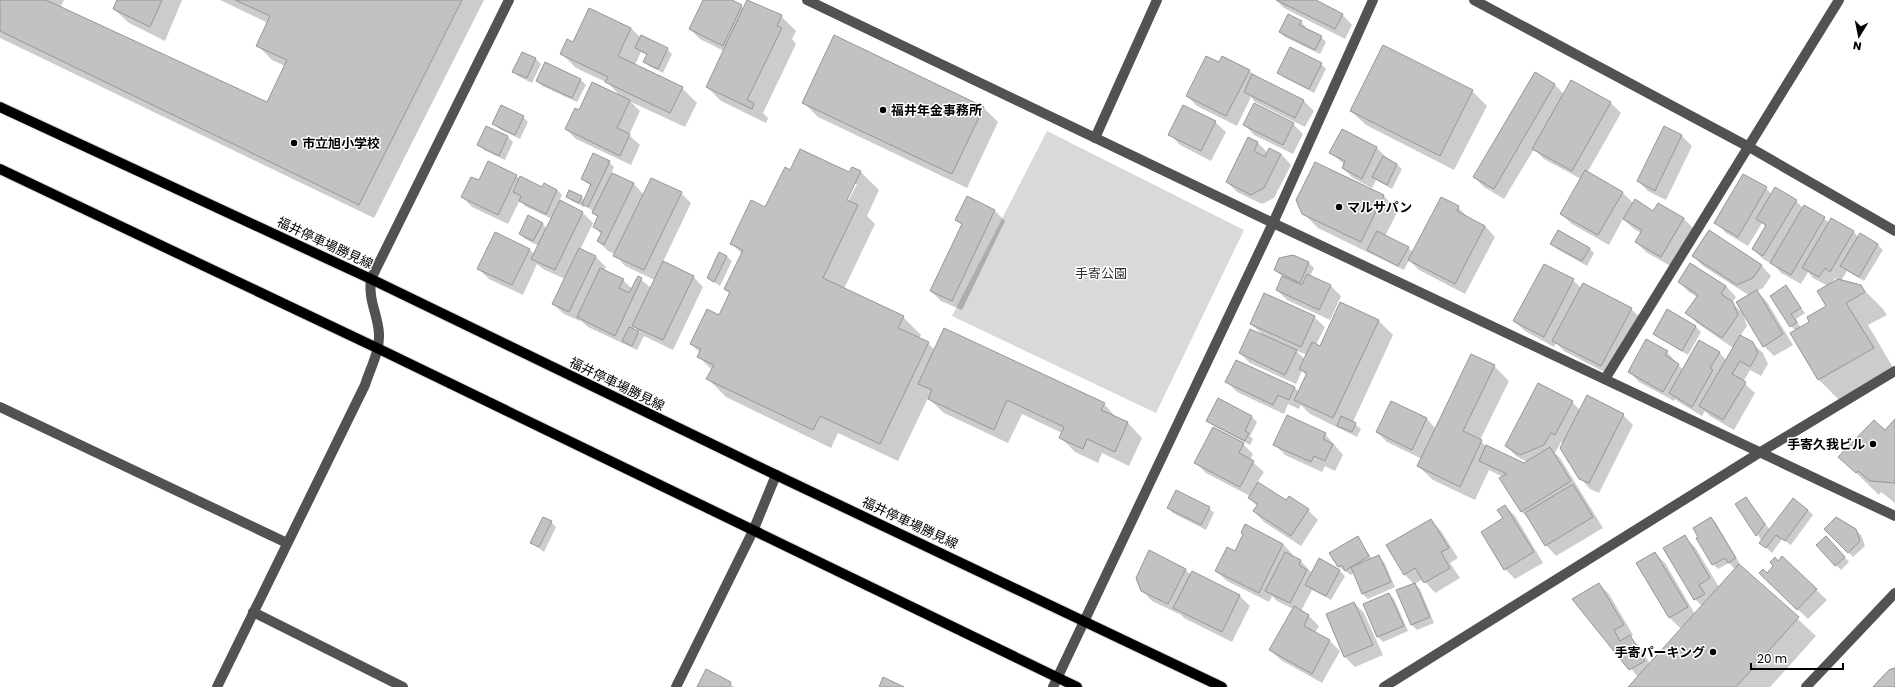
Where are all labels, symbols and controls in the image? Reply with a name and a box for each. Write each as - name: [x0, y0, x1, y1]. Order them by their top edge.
- north arrow: [1839, 16, 1879, 56]
- text: N: [1852, 37, 1863, 54]
- place label: 福井年金事務所: [891, 101, 982, 120]
- marker: 福井年金事務所: [878, 105, 888, 115]
- place label: 市立旭小学校: [302, 134, 380, 153]
- marker: 市立旭小学校: [289, 138, 299, 148]
- place label: マルサパン: [1347, 198, 1412, 217]
- marker: マルサパン: [1334, 202, 1344, 212]
- street label: 福井停車場勝見線: [274, 212, 376, 274]
- park label: 手寄公園: [1075, 264, 1127, 283]
- street label: 福井停車場勝見線: [566, 353, 668, 415]
- place label: 手寄久我ビル: [1787, 435, 1865, 454]
- marker: 手寄久我ビル: [1868, 439, 1878, 449]
- street label: 福井停車場勝見線: [859, 492, 961, 554]
- place label: 手寄パーキング: [1614, 643, 1705, 662]
- scale bar: [1751, 645, 1843, 671]
- marker: 手寄パーキング: [1708, 647, 1718, 657]
- text: 20 m: [1757, 650, 1787, 667]

